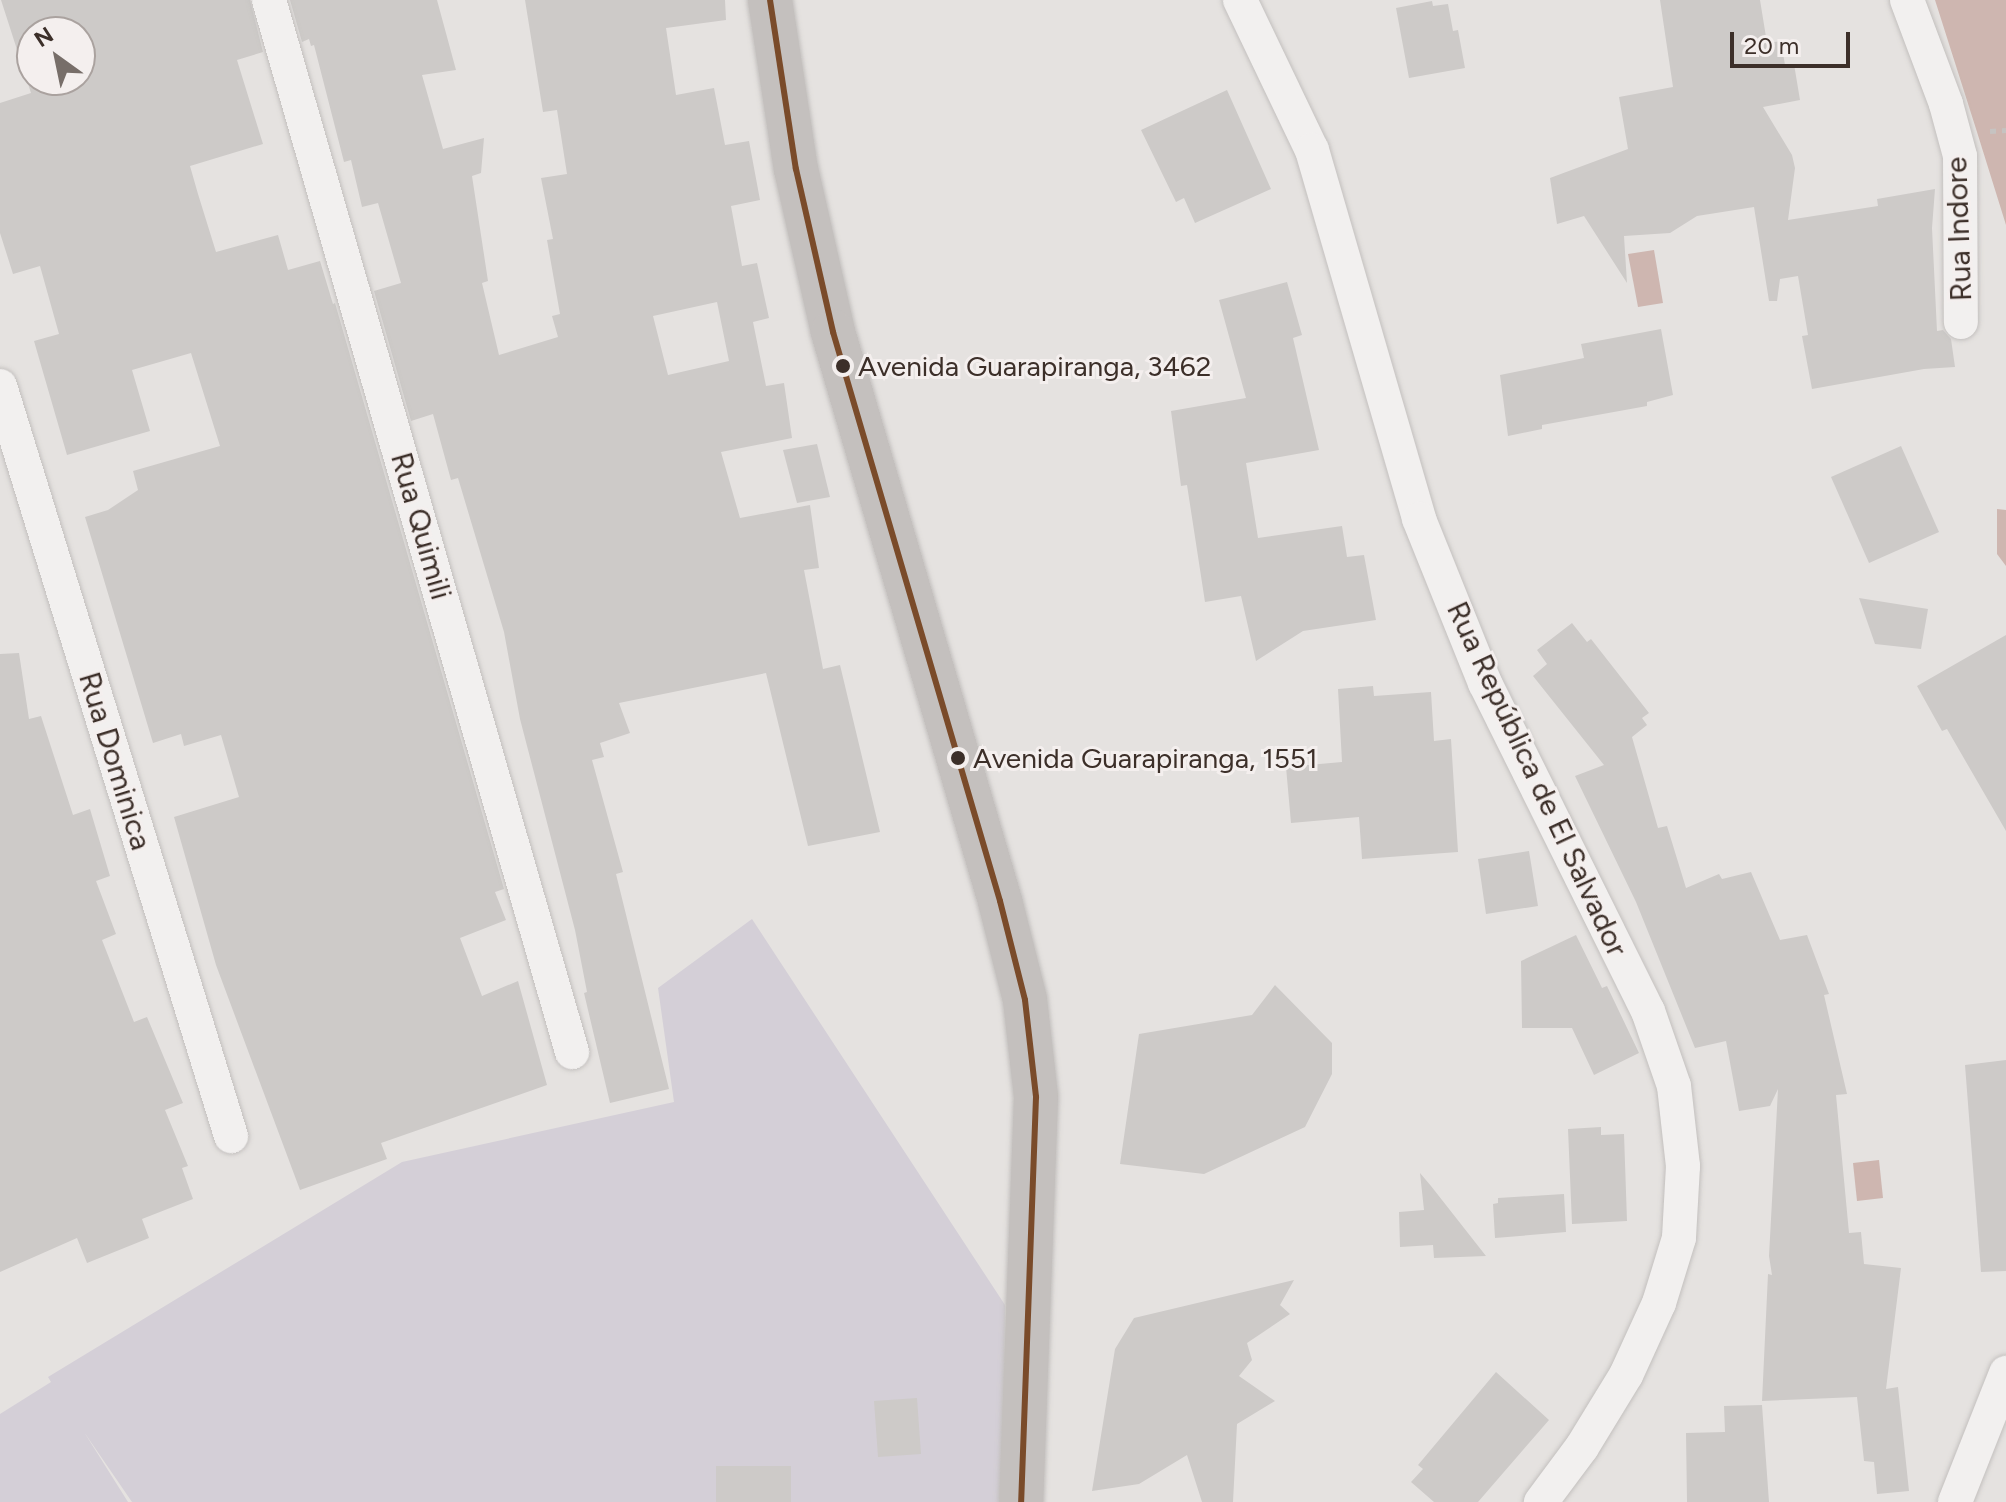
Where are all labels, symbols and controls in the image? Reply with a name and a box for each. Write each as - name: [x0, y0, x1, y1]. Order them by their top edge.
- north arrow: [16, 16, 96, 96]
- scale bar: [1734, 16, 1854, 66]
- text: N: [29, 21, 58, 53]
- text: 20 m: [1744, 31, 1799, 60]
- street label: Rua Indore: [1938, 156, 1980, 302]
- place label: Avenida Guarapiranga, 3462: [858, 349, 1211, 383]
- marker: Avenida Guarapiranga, 3462: [835, 358, 851, 374]
- street label: Rua Quimili: [383, 448, 459, 604]
- street label: Rua República de El Salvador: [1439, 596, 1635, 962]
- street label: Rua Dominica: [71, 668, 159, 854]
- place label: Avenida Guarapiranga, 1551: [973, 741, 1318, 775]
- marker: Avenida Guarapiranga, 1551: [950, 750, 966, 766]

